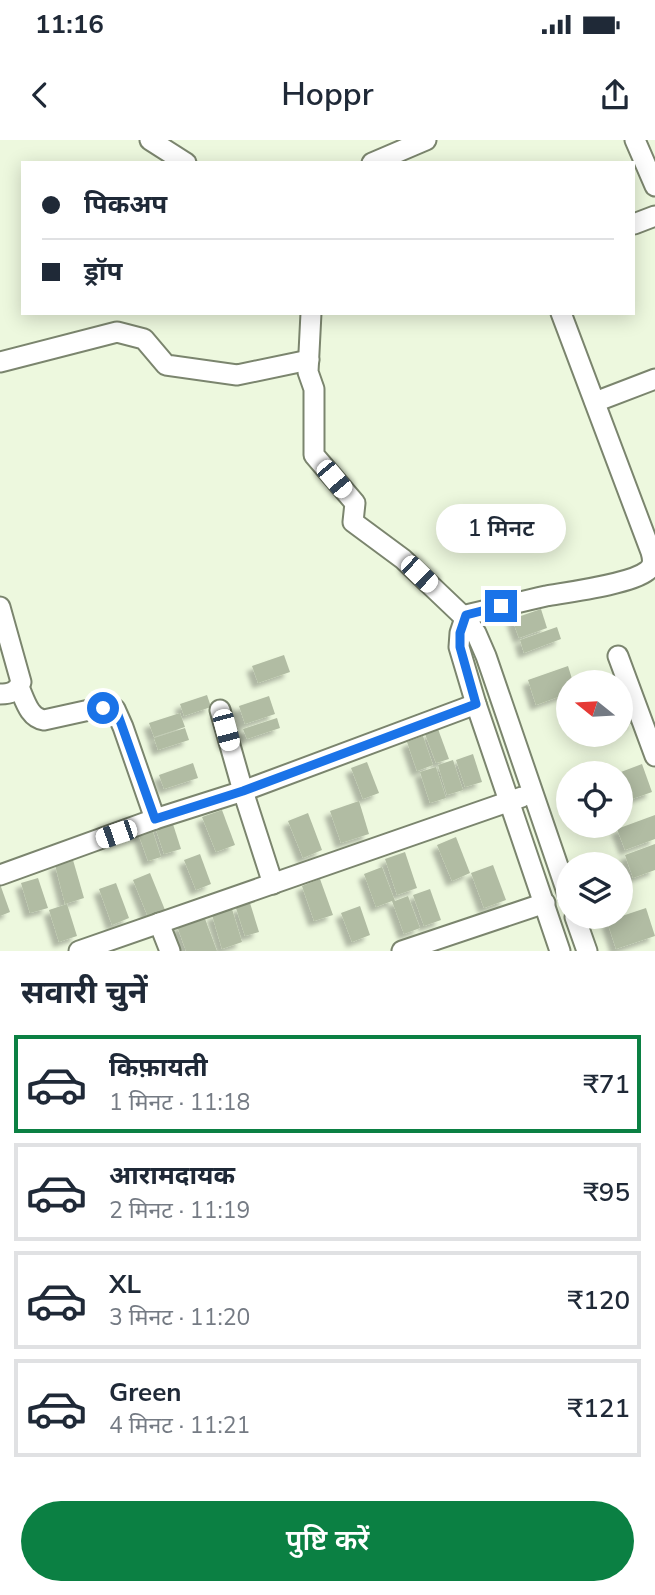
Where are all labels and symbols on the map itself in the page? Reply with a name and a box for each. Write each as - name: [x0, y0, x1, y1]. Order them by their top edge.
- car: [313, 456, 356, 502]
- callout: 1 मिनट: [436, 504, 566, 554]
- car: [397, 552, 442, 596]
- route end: [485, 590, 517, 622]
- north arrow: [556, 670, 634, 747]
- route start: [87, 692, 119, 724]
- car: [211, 707, 242, 753]
- car: [93, 817, 140, 851]

